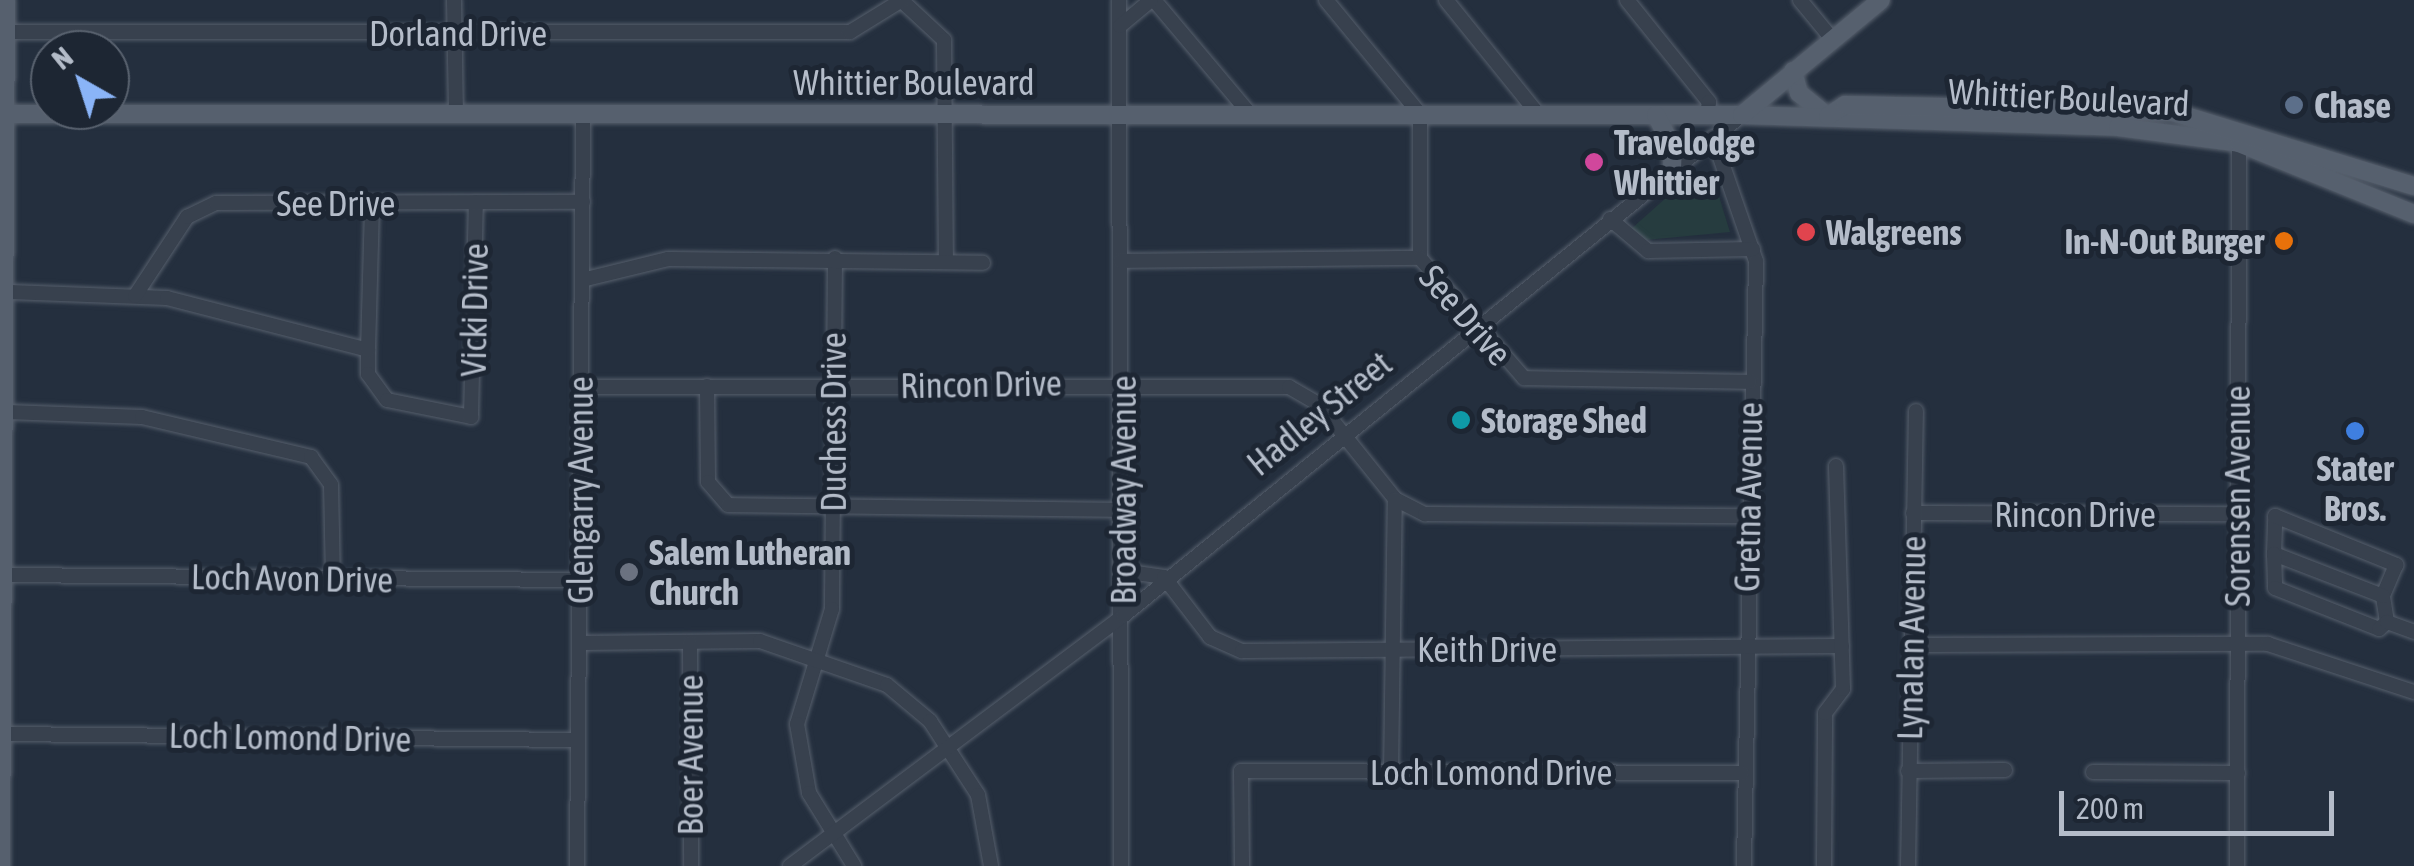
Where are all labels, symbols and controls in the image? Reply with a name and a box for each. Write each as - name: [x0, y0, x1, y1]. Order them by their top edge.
- street label: Dorland Drive: [369, 12, 547, 54]
- north arrow: [30, 30, 130, 130]
- text: N: [46, 41, 79, 76]
- street label: Whittier Boulevard: [793, 61, 1035, 103]
- street label: Whittier Boulevard: [1947, 70, 2191, 124]
- place label: Chase: [2314, 84, 2391, 126]
- marker: Chase: [2283, 94, 2305, 116]
- place label: Travelodge Whittier: [1614, 121, 1755, 203]
- marker: Travelodge Whittier: [1583, 151, 1605, 173]
- street label: See Drive: [276, 182, 396, 224]
- place label: Walgreens: [1826, 211, 1962, 253]
- place label: In-N-Out Burger: [2064, 220, 2264, 262]
- marker: Walgreens: [1795, 221, 1817, 243]
- marker: In-N-Out Burger: [2273, 230, 2295, 252]
- street label: Vicki Drive: [452, 243, 496, 377]
- street label: See Drive: [1411, 256, 1521, 374]
- street label: Duchess Drive: [812, 332, 854, 512]
- street label: Hadley Street: [1238, 342, 1400, 484]
- street label: Rincon Drive: [900, 362, 1062, 406]
- street label: Broadway Avenue: [1102, 375, 1144, 605]
- street label: Glengarry Avenue: [559, 376, 601, 604]
- street label: Sorensen Avenue: [2216, 385, 2258, 607]
- place label: Storage Shed: [1481, 399, 1647, 441]
- street label: Gretna Avenue: [1725, 402, 1771, 592]
- marker: Storage Shed: [1450, 409, 1472, 431]
- marker: Stater Bros.: [2344, 420, 2366, 442]
- place label: Stater Bros.: [2317, 447, 2393, 529]
- street label: Rincon Drive: [1994, 493, 2156, 535]
- place label: Salem Lutheran Church: [649, 531, 851, 613]
- street label: Lynalan Avenue: [1888, 535, 1934, 741]
- street label: Loch Avon Drive: [191, 555, 393, 601]
- marker: Salem Lutheran Church: [618, 561, 640, 583]
- street label: Keith Drive: [1417, 628, 1557, 670]
- street label: Boer Avenue: [669, 675, 711, 835]
- street label: Loch Lomond Drive: [168, 714, 412, 760]
- street label: Loch Lomond Drive: [1370, 751, 1612, 793]
- scale bar: [2064, 771, 2339, 833]
- text: 200 m: [2076, 791, 2144, 825]

